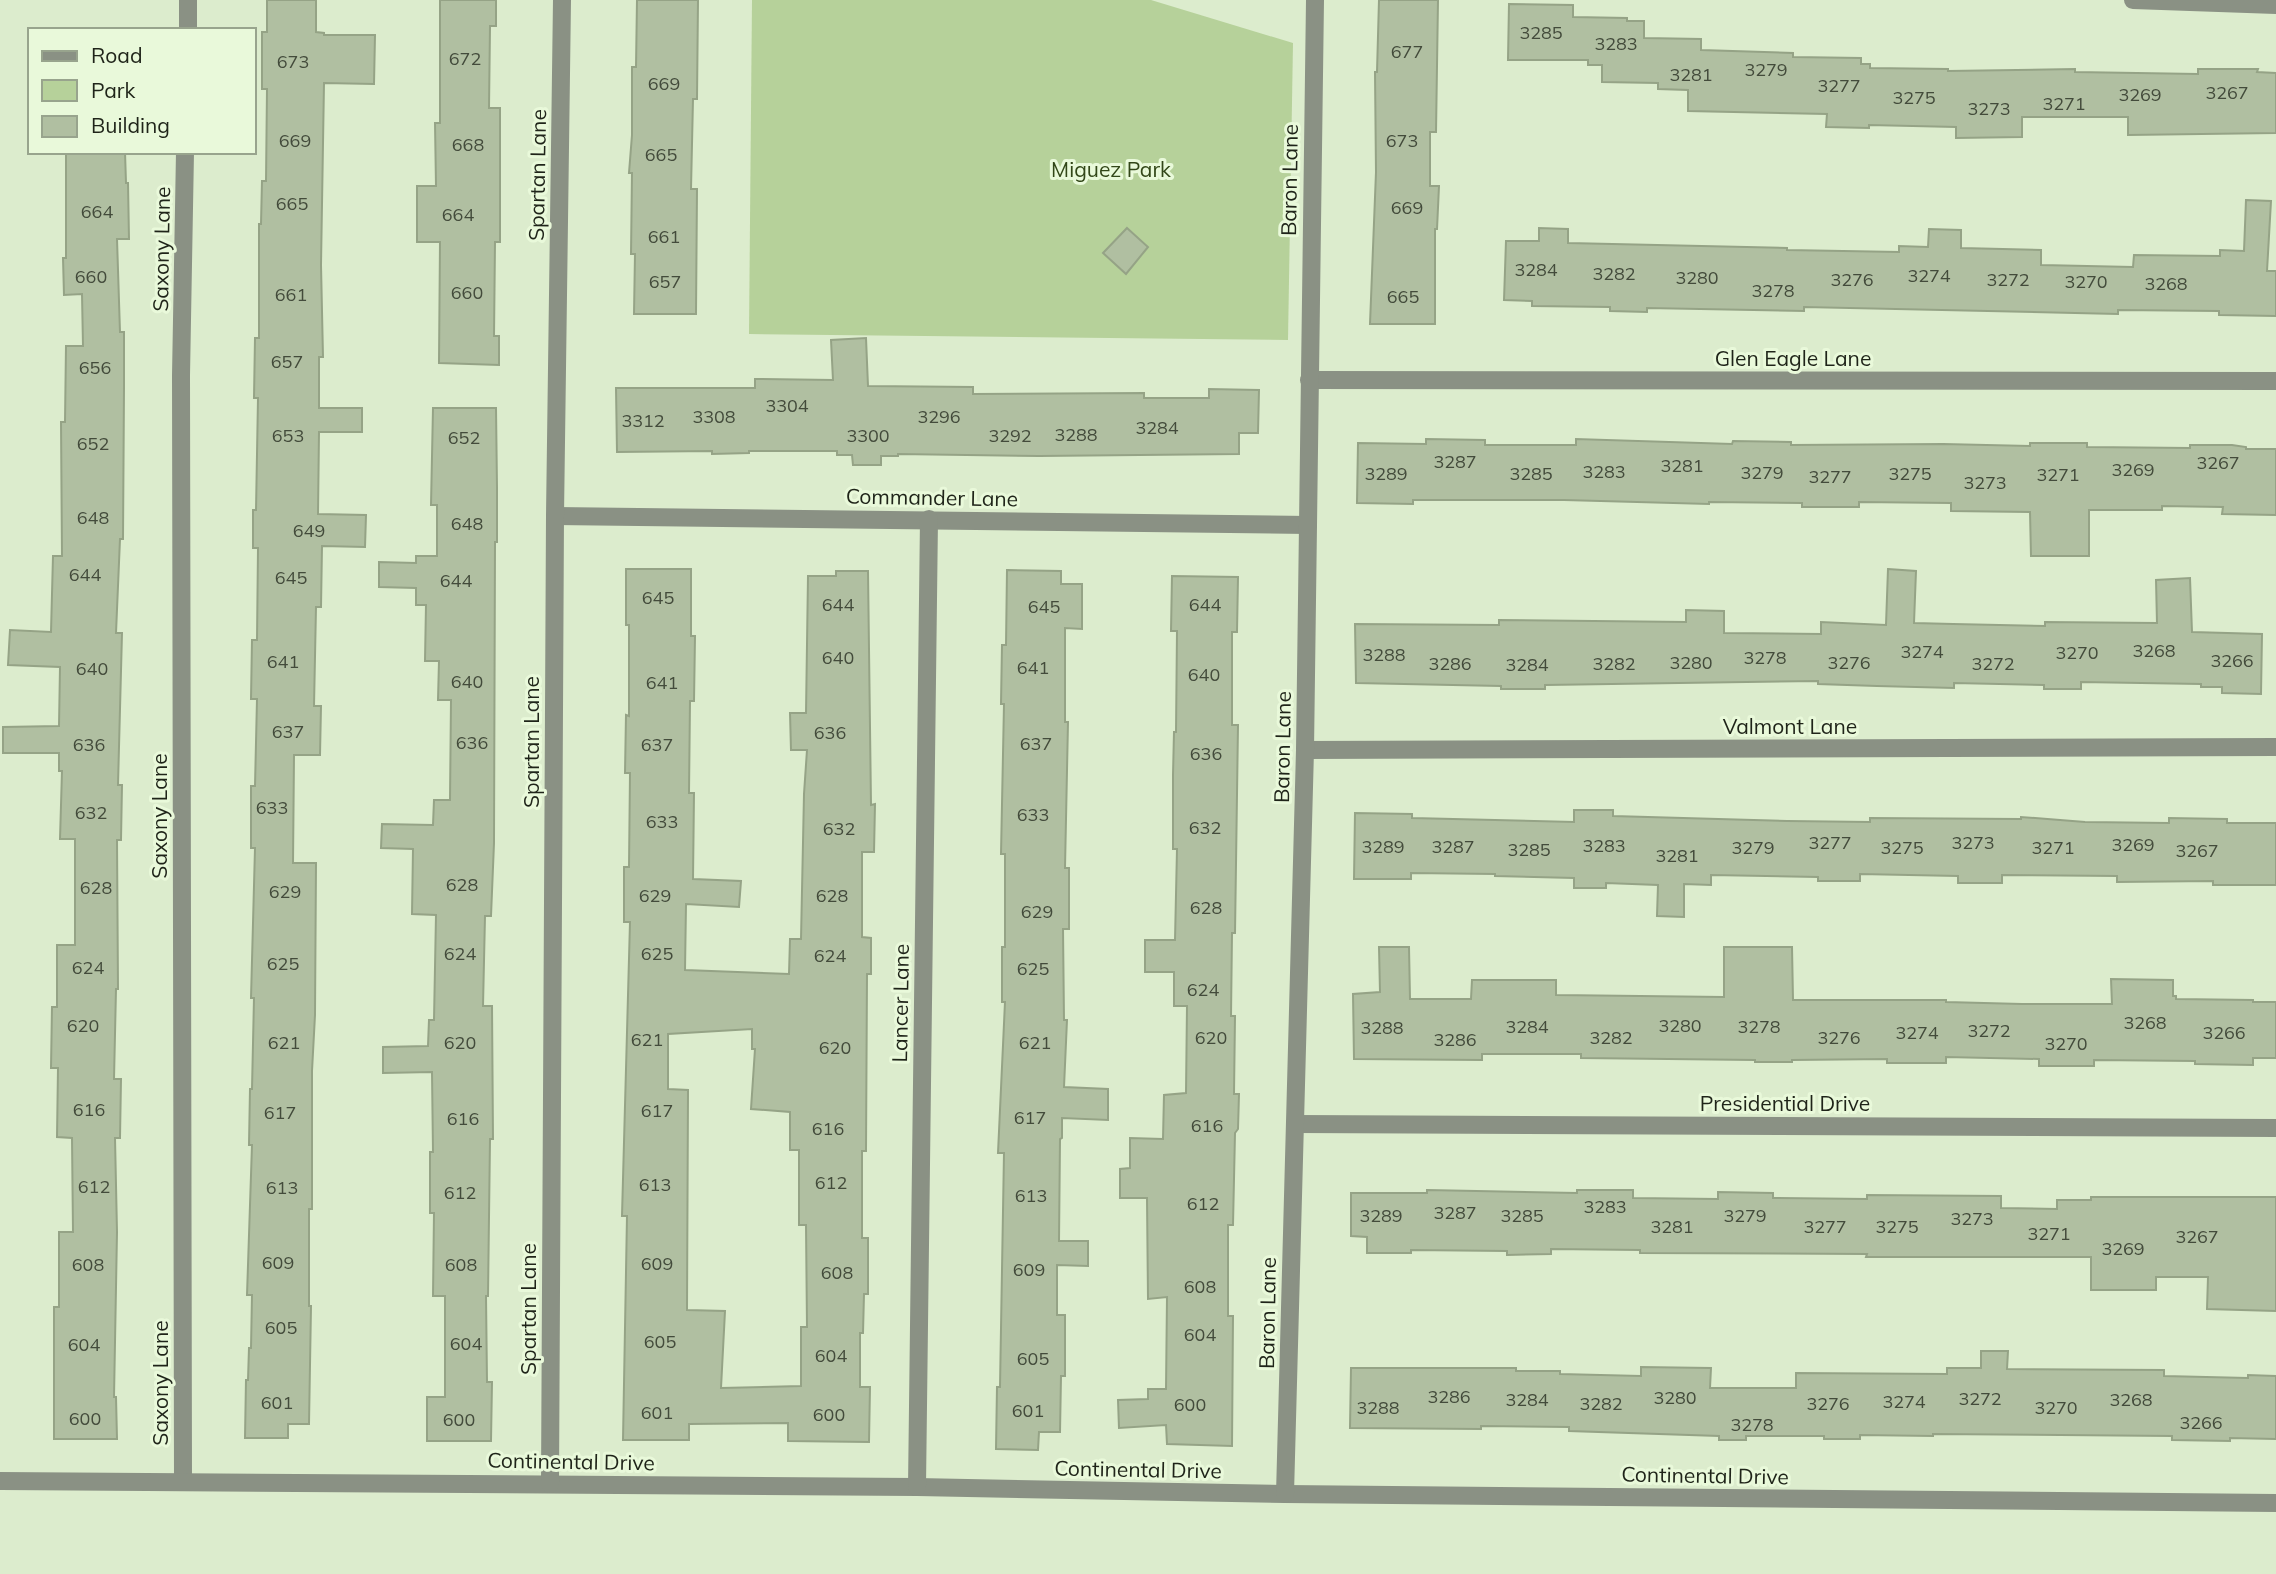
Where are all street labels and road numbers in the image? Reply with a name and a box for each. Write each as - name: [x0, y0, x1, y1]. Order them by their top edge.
- street label: Spartan Lane: [523, 109, 551, 241]
- street label: Baron Lane: [1275, 124, 1303, 236]
- street label: Saxony Lane: [147, 186, 175, 312]
- street label: Glen Eagle Lane: [1715, 345, 1871, 371]
- street label: Commander Lane: [846, 482, 1018, 512]
- street label: Spartan Lane: [518, 676, 544, 808]
- street label: Baron Lane: [1268, 691, 1296, 803]
- street label: Valmont Lane: [1723, 713, 1857, 739]
- street label: Saxony Lane: [146, 753, 172, 879]
- street label: Lancer Lane: [886, 943, 914, 1063]
- street label: Presidential Drive: [1700, 1090, 1870, 1116]
- street label: Spartan Lane: [515, 1243, 541, 1375]
- street label: Baron Lane: [1253, 1257, 1281, 1369]
- street label: Saxony Lane: [147, 1320, 173, 1446]
- street label: Continental Drive: [487, 1447, 655, 1475]
- street label: Continental Drive: [1054, 1455, 1222, 1483]
- street label: Continental Drive: [1621, 1461, 1789, 1489]

